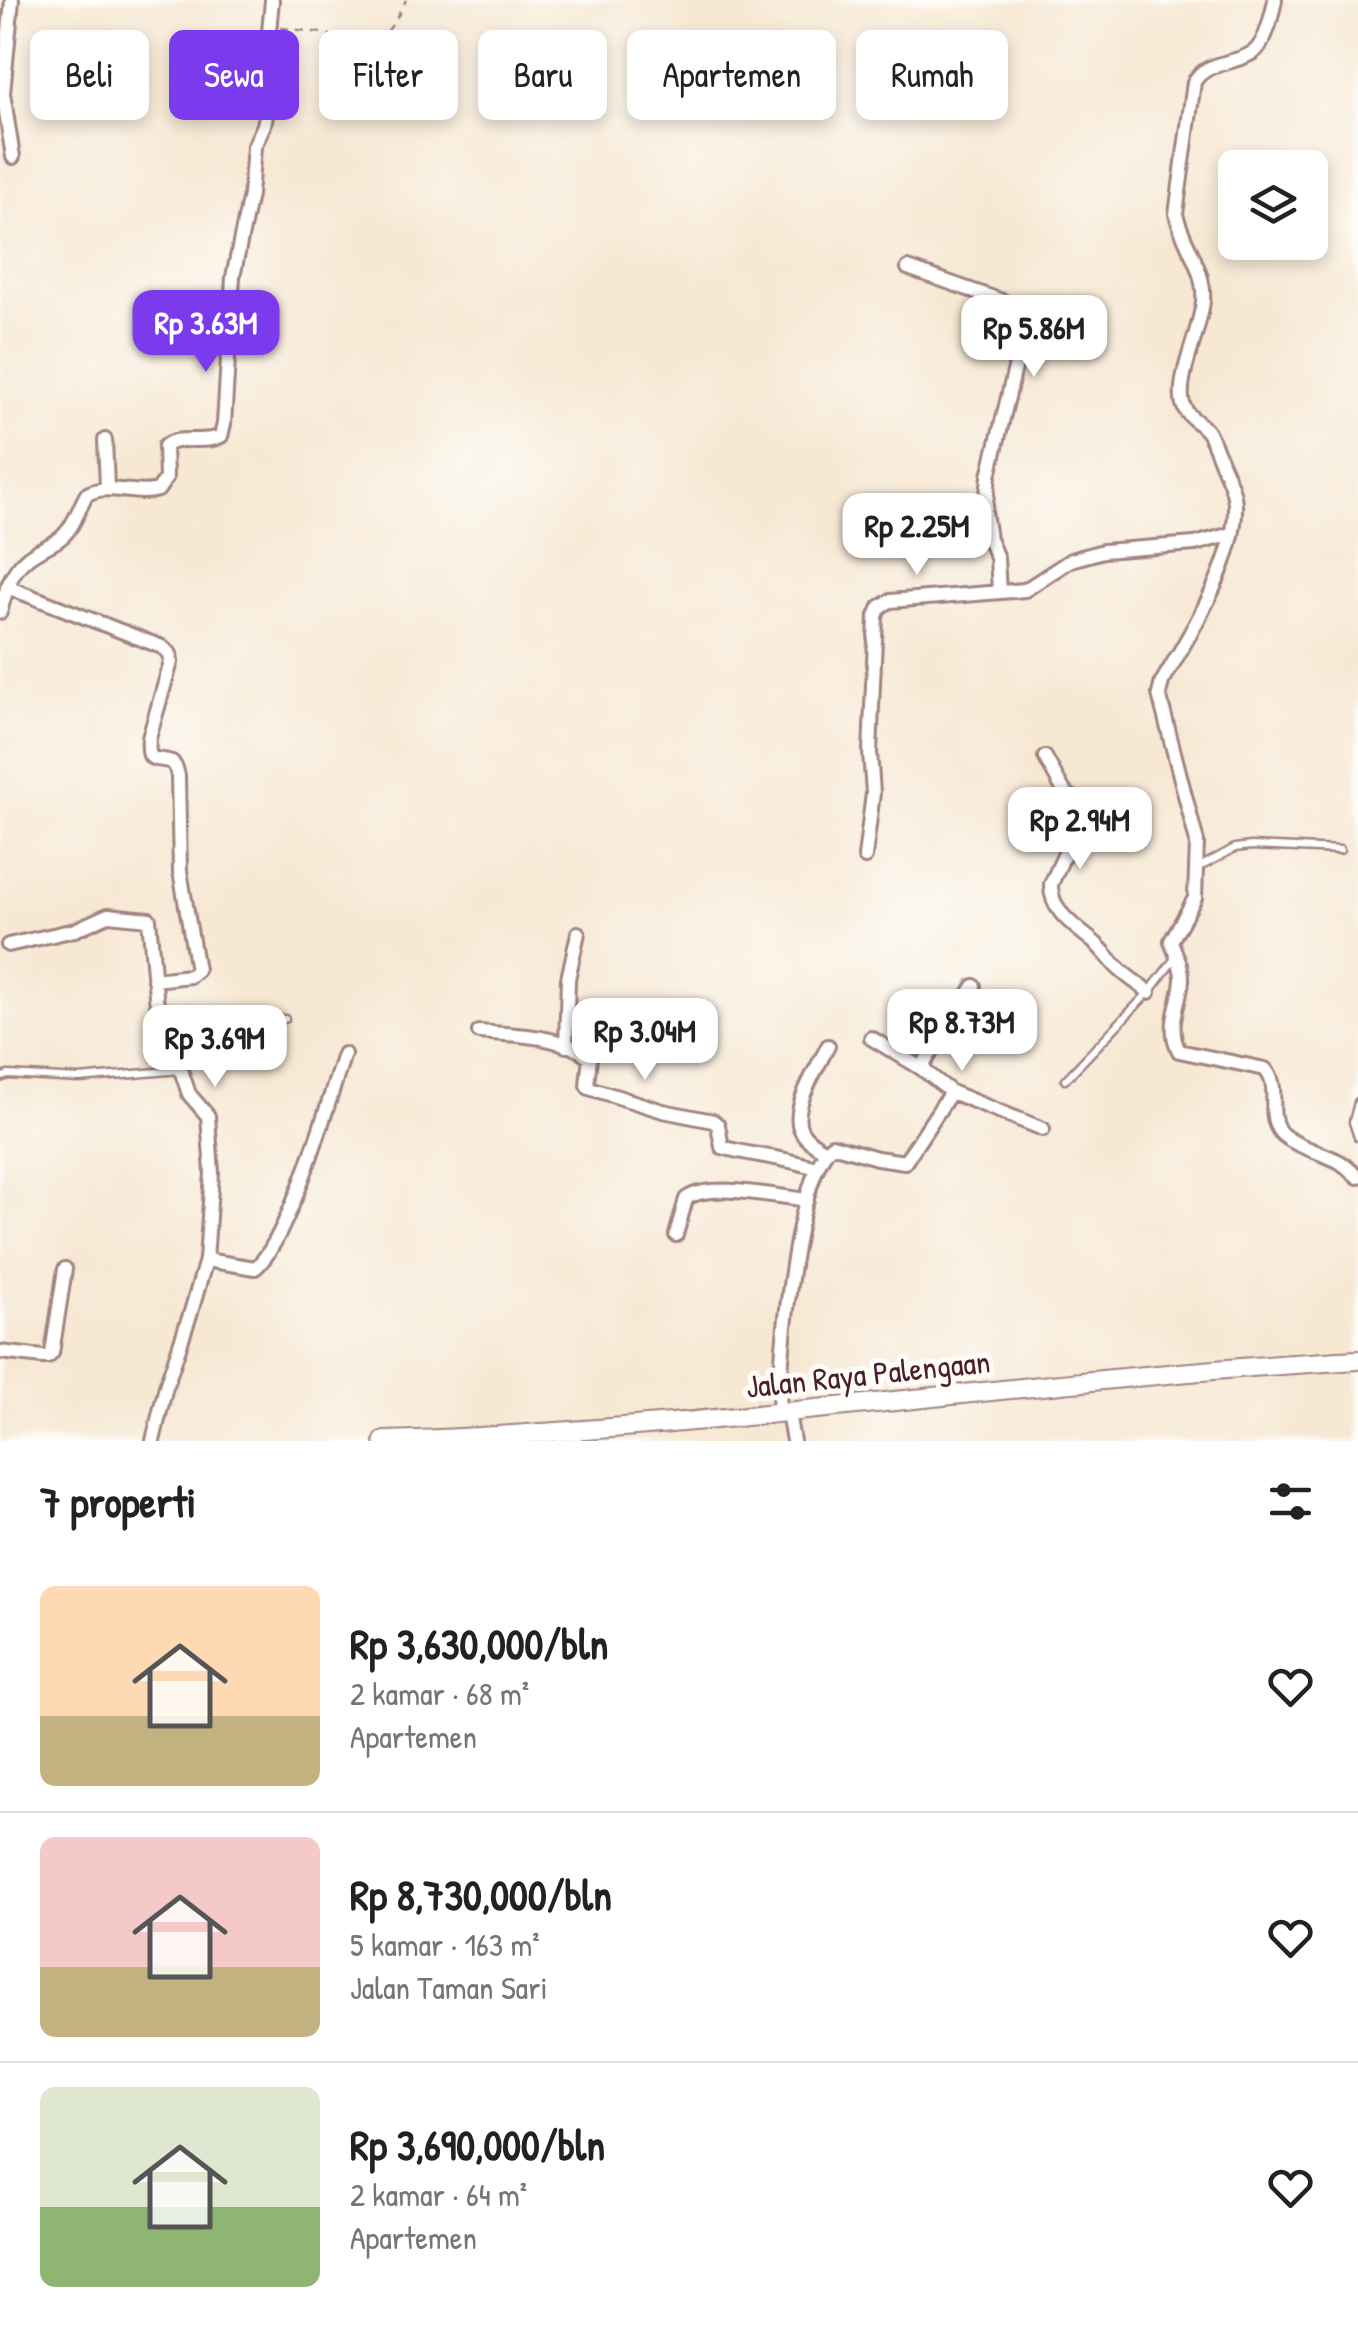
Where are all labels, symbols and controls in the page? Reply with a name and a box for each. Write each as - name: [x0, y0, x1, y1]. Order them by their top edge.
- chip: Beli: [30, 30, 149, 120]
- chip: Sewa: [169, 30, 299, 120]
- chip: Filter: [319, 30, 458, 120]
- chip: Baru: [478, 30, 607, 120]
- chip: Apartemen: [627, 30, 836, 120]
- chip: Rumah: [856, 30, 1008, 120]
- map controls: [1218, 150, 1328, 260]
- button: layers: [1218, 150, 1328, 260]
- pin: Rp 3.63M: [103, 290, 309, 375]
- pin: Rp 5.86M: [931, 295, 1137, 380]
- text: Rp 3.63M: [155, 301, 257, 344]
- text: Rp 5.86M: [983, 306, 1085, 349]
- pin: Rp 2.25M: [814, 493, 1020, 578]
- text: Rp 2.25M: [865, 504, 969, 547]
- pin: Rp 2.94M: [977, 787, 1183, 872]
- text: Rp 2.94M: [1030, 798, 1130, 841]
- pin: Rp 8.73M: [859, 989, 1065, 1074]
- pin: Rp 3.04M: [542, 998, 748, 1083]
- text: Rp 8.73M: [909, 1000, 1015, 1043]
- pin: Rp 3.69M: [112, 1005, 318, 1090]
- text: Rp 3.04M: [594, 1009, 696, 1052]
- text: Rp 3.69M: [165, 1016, 265, 1059]
- street label: Jalan Raya Palengaan: [744, 1339, 992, 1408]
- text: 7 properti: [40, 1473, 196, 1530]
- icon: filters: [1263, 1474, 1318, 1529]
- text: Rp 3,630,000/bln: [350, 1615, 609, 1672]
- icon: home: [120, 1626, 240, 1746]
- icon: heart: [1263, 1659, 1318, 1714]
- text: 2 kamar · 68 m²: [350, 1672, 529, 1715]
- text: Apartemen: [350, 1715, 477, 1758]
- text: Rp 8,730,000/bln: [350, 1866, 612, 1923]
- icon: home: [120, 1877, 240, 1997]
- icon: heart: [1263, 1910, 1318, 1965]
- text: 5 kamar · 163 m²: [350, 1923, 540, 1966]
- text: Jalan Taman Sari: [350, 1966, 548, 2009]
- text: Rp 3,690,000/bln: [350, 2116, 605, 2173]
- icon: home: [120, 2127, 240, 2247]
- icon: heart: [1263, 2160, 1318, 2215]
- text: 2 kamar · 64 m²: [350, 2173, 527, 2216]
- text: Apartemen: [350, 2216, 477, 2259]

